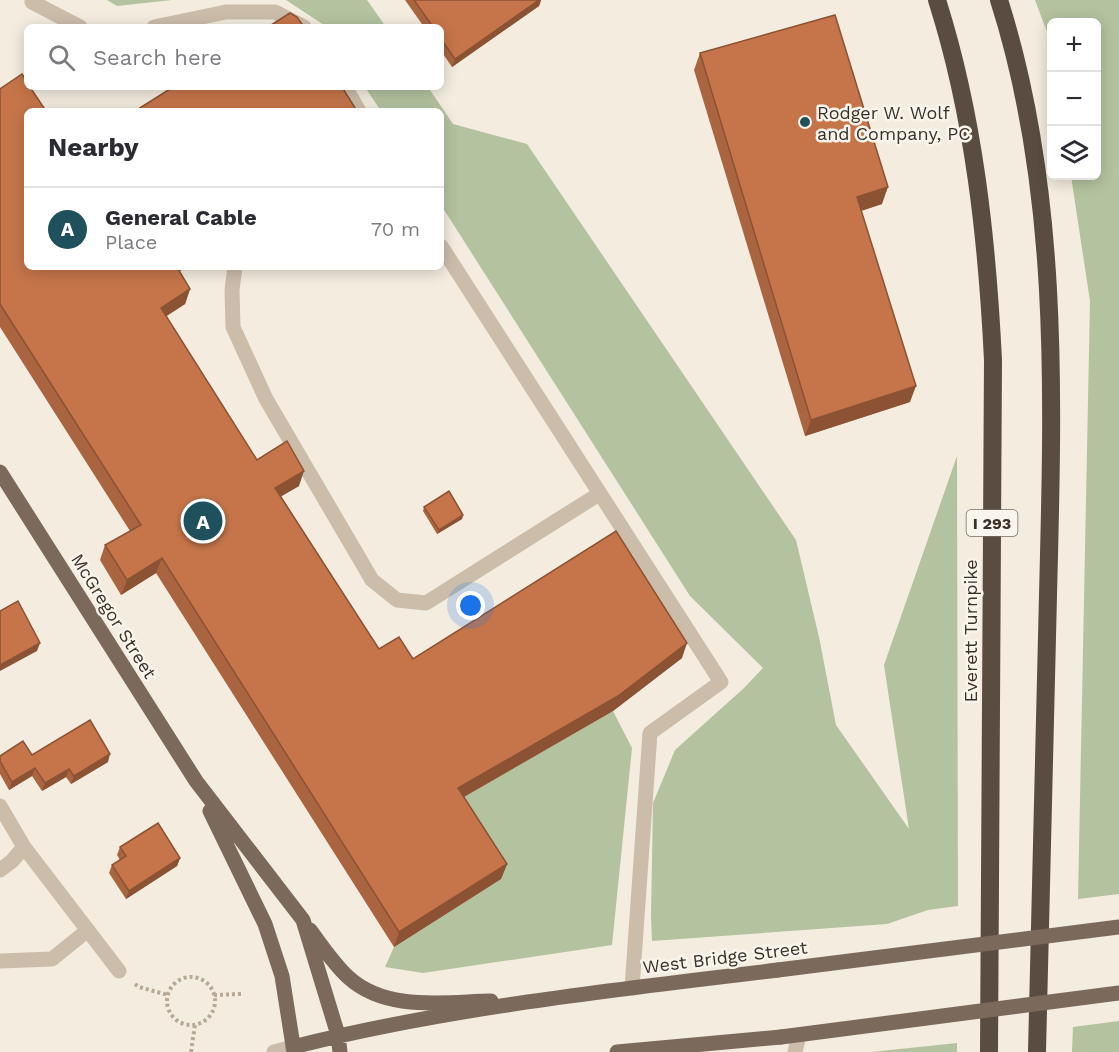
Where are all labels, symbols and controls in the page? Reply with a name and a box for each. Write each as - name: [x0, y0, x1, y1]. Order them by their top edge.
- map controls: [1047, 18, 1101, 180]
- button: +: [1047, 18, 1101, 72]
- search box: [24, 24, 444, 90]
- icon: search: [45, 41, 78, 74]
- text: Search here: [93, 45, 222, 70]
- button: −: [1047, 72, 1101, 126]
- place label: Rodger W. Wolf and Company, PC: [817, 102, 971, 144]
- marker: Rodger W. Wolf and Company, PC: [798, 115, 812, 129]
- button: layers: [1047, 126, 1101, 180]
- text: Nearby: [48, 132, 139, 162]
- text: General Cable: [105, 205, 257, 230]
- text: A: [61, 217, 74, 241]
- text: 70 m: [371, 217, 420, 241]
- text: Place: [105, 230, 157, 254]
- pin: A: [184, 498, 222, 544]
- road number: I 293: [966, 510, 1018, 536]
- street label: McGregor Street: [67, 550, 161, 683]
- street label: Everett Turnpike: [960, 559, 981, 703]
- your location: [456, 591, 485, 620]
- street label: West Bridge Street: [641, 936, 809, 978]

